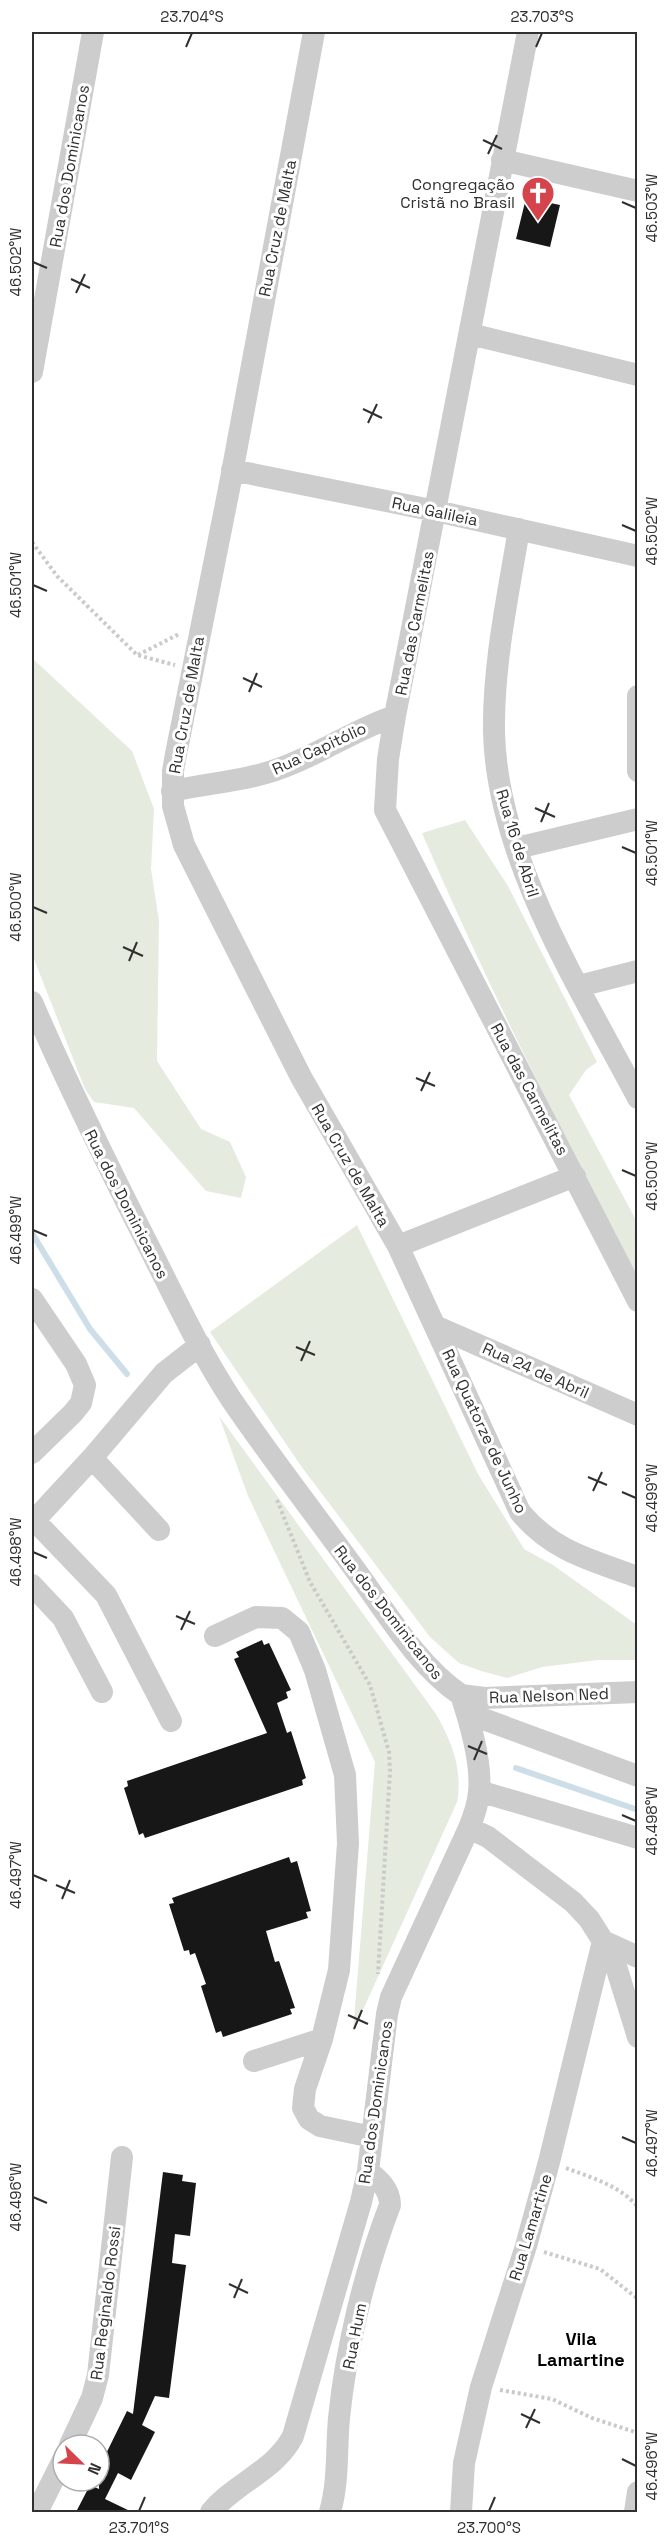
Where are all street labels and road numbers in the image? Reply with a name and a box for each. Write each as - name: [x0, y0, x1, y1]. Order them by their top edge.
- street label: Rua dos Dominicanos: [45, 83, 94, 249]
- street label: Rua Cruz de Malta: [254, 158, 301, 298]
- street label: Rua Galileia: [390, 492, 480, 531]
- street label: Rua das Carmelitas: [390, 549, 439, 697]
- street label: Rua Cruz de Malta: [164, 635, 209, 775]
- street label: Rua Capitólio: [269, 717, 370, 779]
- street label: Rua 16 de Abril: [491, 787, 544, 900]
- street label: Rua das Carmelitas: [486, 1020, 573, 1159]
- street label: Rua Cruz de Malta: [307, 1100, 394, 1231]
- street label: Rua dos Dominicanos: [80, 1126, 173, 1282]
- street label: Rua 24 de Abril: [479, 1338, 592, 1403]
- street label: Rua Quatorze de Junho: [437, 1346, 532, 1517]
- street label: Rua dos Dominicanos: [330, 1541, 448, 1684]
- street label: Rua Nelson Ned: [489, 1683, 609, 1708]
- street label: Rua dos Dominicanos: [354, 2019, 397, 2185]
- street label: Rua Lamartine: [504, 2171, 557, 2283]
- street label: Rua Reginaldo Rossi: [86, 2225, 125, 2381]
- street label: Rua Hum: [338, 2301, 371, 2371]

